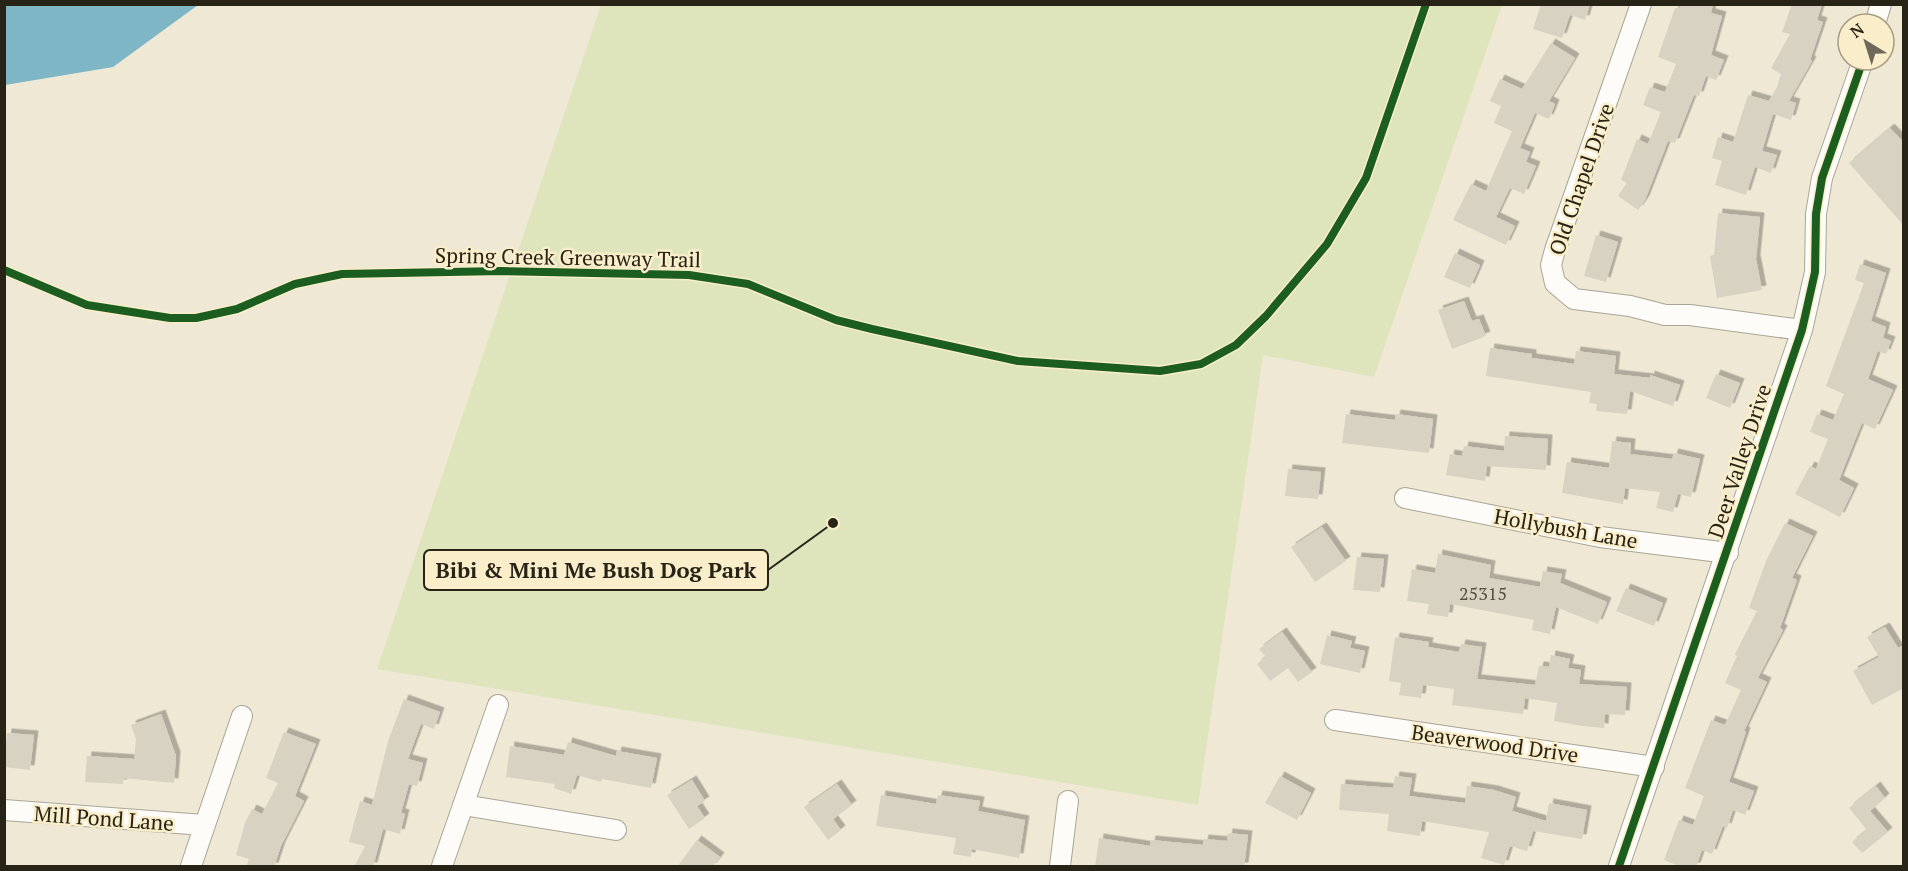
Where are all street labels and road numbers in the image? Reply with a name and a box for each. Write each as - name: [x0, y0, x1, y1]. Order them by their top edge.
- street label: Old Chapel Drive: [1542, 99, 1620, 259]
- street label: Spring Creek Greenway Trail: [435, 241, 701, 273]
- street label: Deer Valley Drive: [1701, 380, 1777, 542]
- street label: Hollybush Lane: [1492, 502, 1640, 554]
- street label: Beaverwood Drive: [1410, 717, 1580, 769]
- street label: Mill Pond Lane: [33, 799, 175, 837]

